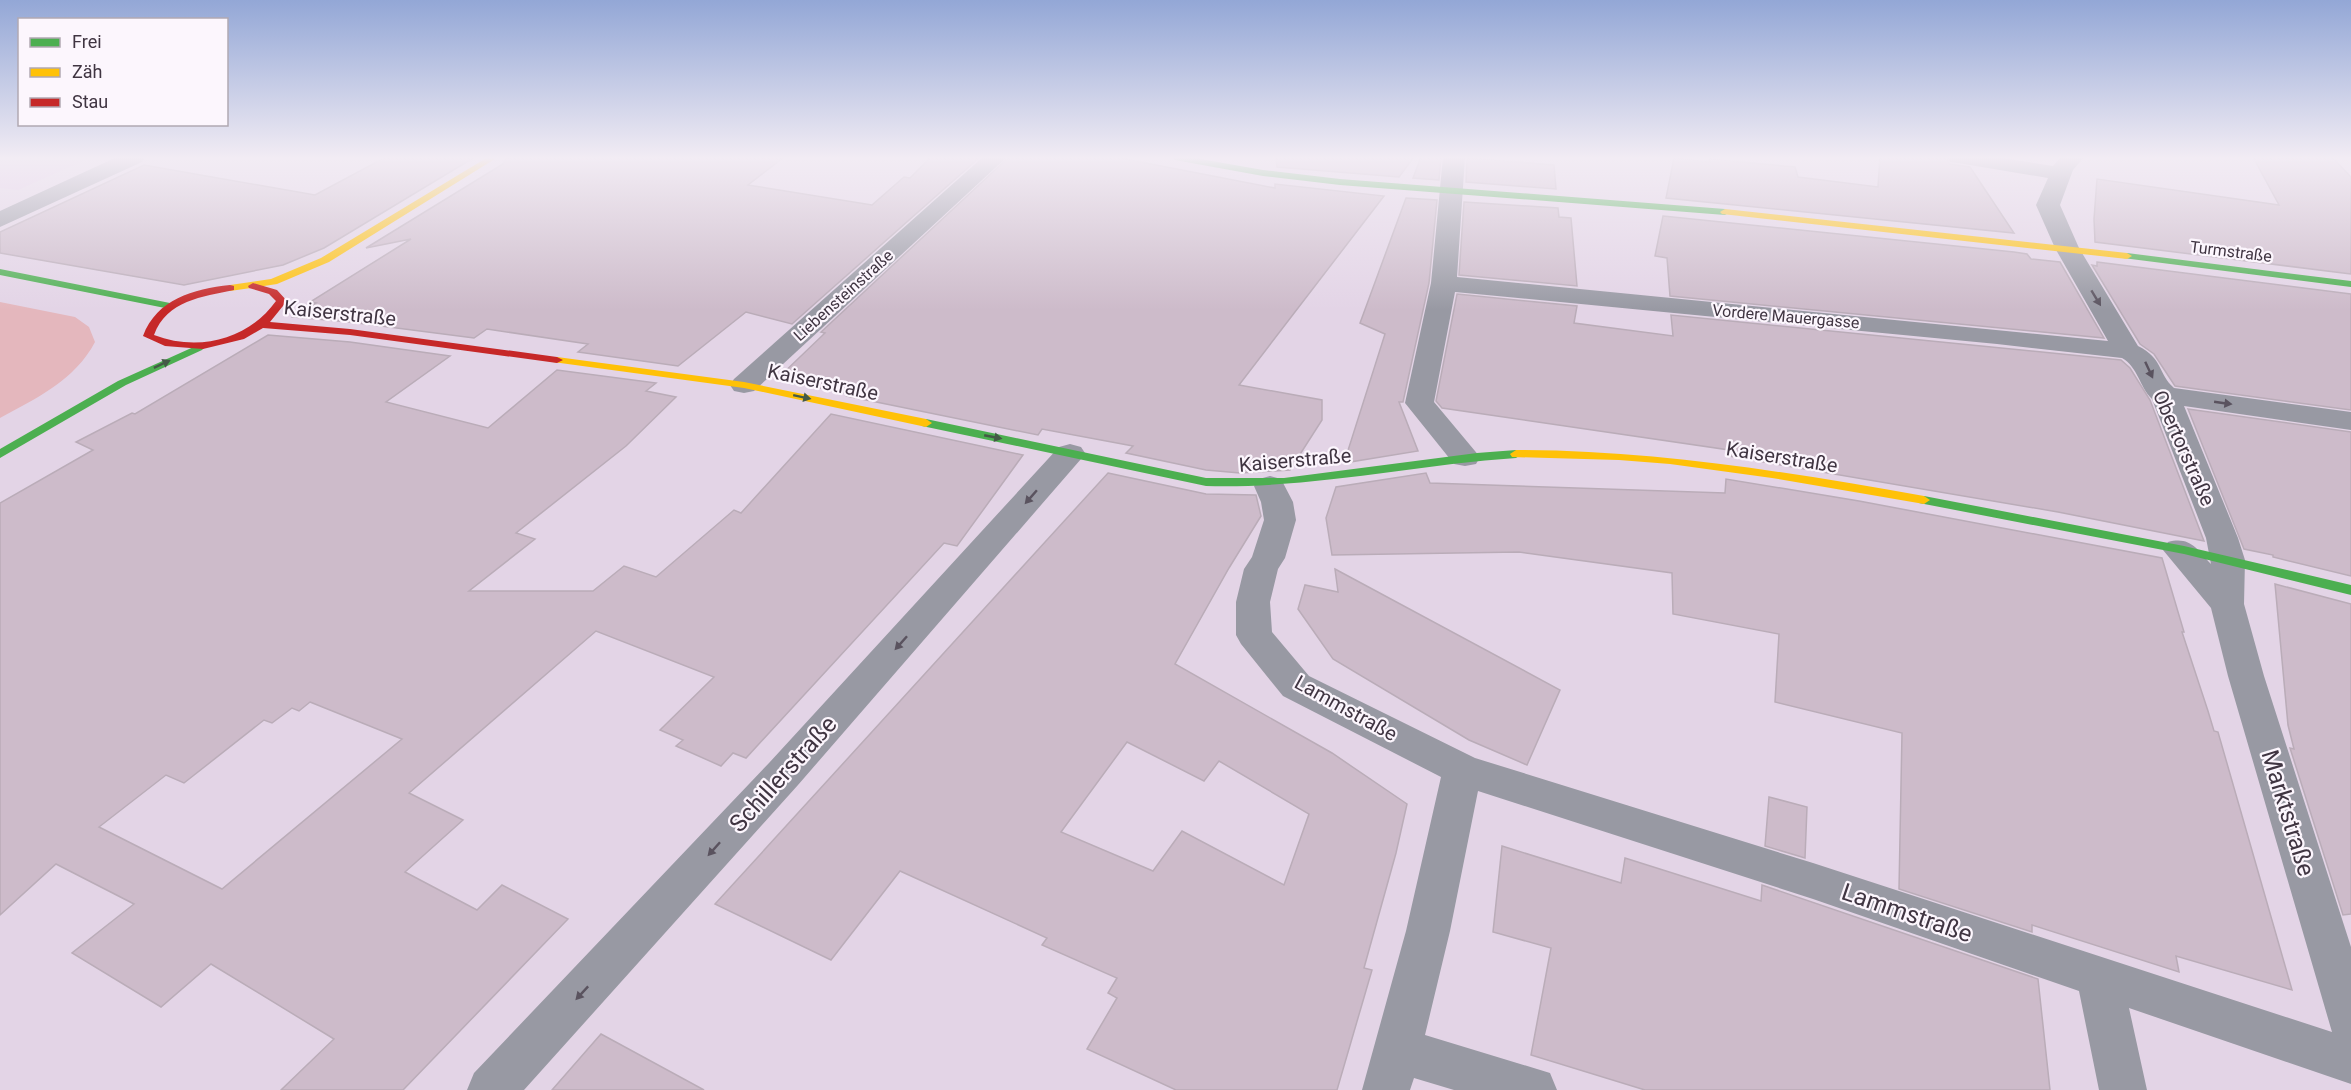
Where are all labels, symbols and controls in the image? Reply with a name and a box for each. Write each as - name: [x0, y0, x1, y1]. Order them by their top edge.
- legend: [18, 18, 228, 126]
- text: Frei: [72, 31, 102, 52]
- text: Zäh: [72, 61, 103, 82]
- text: Stau: [72, 91, 108, 112]
- street label: Turmstraße: [2189, 237, 2273, 266]
- street label: Liebensteinstraße: [790, 246, 897, 345]
- one-way arrow: [2091, 290, 2102, 306]
- street label: Kaiserstraße: [283, 295, 397, 331]
- street label: Vordere Mauergasse: [1712, 301, 1860, 332]
- street label: Kaiserstraße: [765, 359, 881, 405]
- one-way arrow: [154, 360, 171, 369]
- one-way arrow: [2145, 361, 2154, 378]
- street label: Obertorstraße: [2148, 386, 2220, 510]
- one-way arrow: [793, 393, 812, 402]
- one-way arrow: [2214, 398, 2233, 407]
- one-way arrow: [983, 433, 1002, 442]
- street label: Kaiserstraße: [1724, 436, 1840, 478]
- street label: Kaiserstraße: [1238, 443, 1352, 477]
- one-way arrow: [1025, 489, 1038, 504]
- one-way arrow: [895, 635, 909, 649]
- street label: Lammstraße: [1291, 670, 1401, 746]
- street label: Schillerstraße: [724, 710, 842, 838]
- street label: Marktstraße: [2256, 747, 2320, 879]
- one-way arrow: [707, 842, 721, 857]
- street label: Lammstraße: [1838, 878, 1976, 948]
- one-way arrow: [576, 985, 589, 1000]

